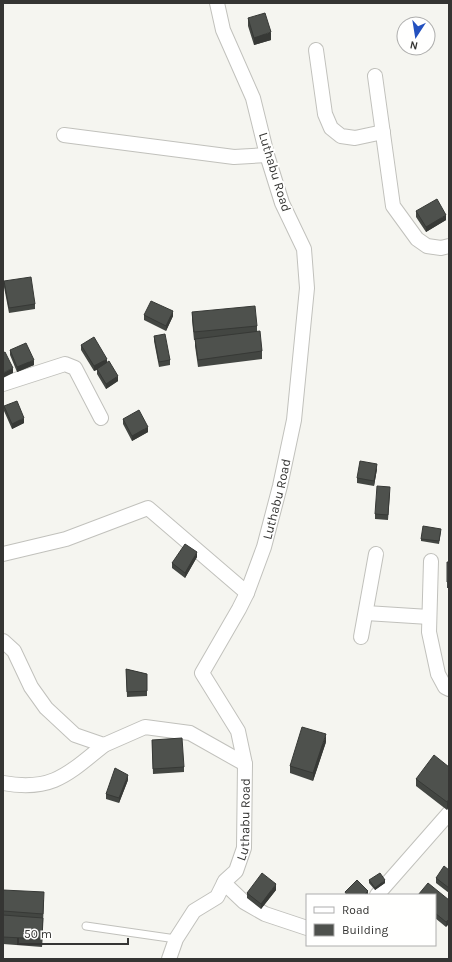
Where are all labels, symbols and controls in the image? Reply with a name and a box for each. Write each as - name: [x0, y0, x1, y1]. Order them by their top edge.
- north arrow: [396, 16, 436, 56]
- text: N: [409, 38, 419, 52]
- street label: Luthabu Road: [256, 130, 294, 214]
- street label: Luthabu Road: [259, 457, 293, 541]
- street label: Luthabu Road: [233, 778, 252, 863]
- legend: [306, 894, 436, 946]
- text: Road: [342, 903, 370, 917]
- scale bar: [18, 920, 128, 946]
- text: Building: [342, 923, 389, 937]
- text: 50 m: [24, 927, 52, 941]

